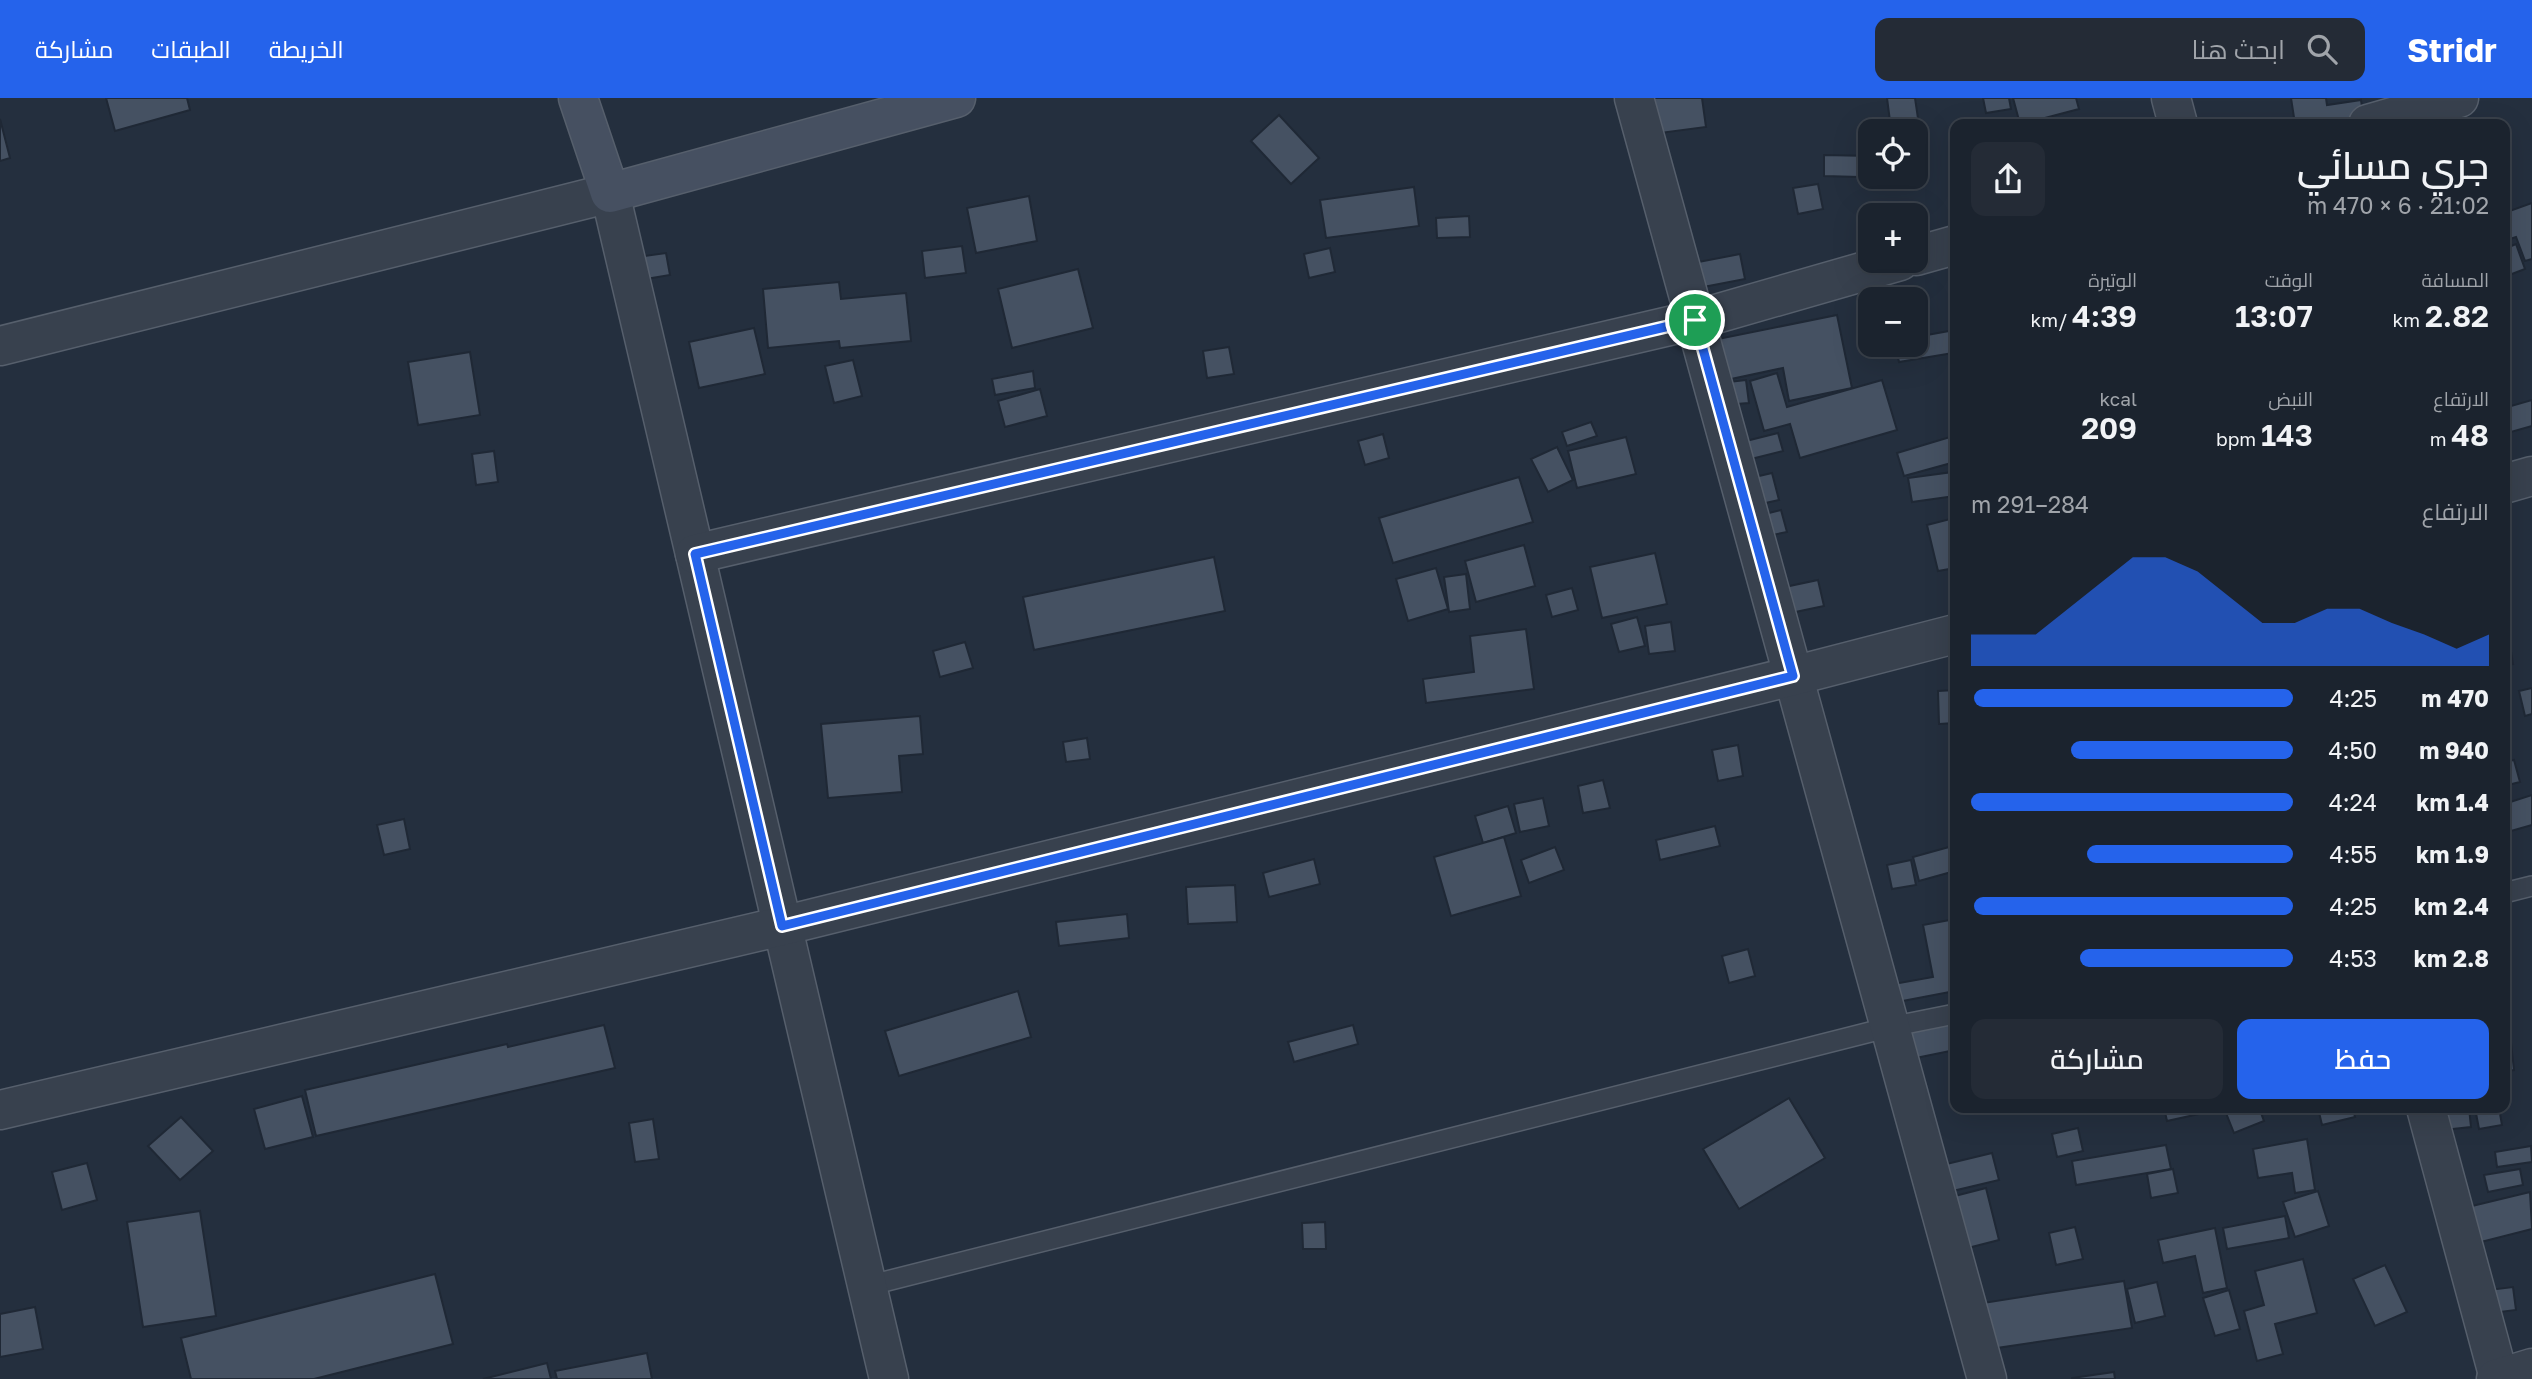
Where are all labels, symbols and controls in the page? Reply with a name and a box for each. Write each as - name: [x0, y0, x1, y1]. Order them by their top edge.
- search box: [1875, 18, 2365, 81]
- icon: search: [2303, 30, 2341, 68]
- text: Stridr: [2407, 30, 2497, 69]
- text: مشاركة: [35, 34, 113, 63]
- text: الطبقات: [151, 34, 231, 63]
- text: الخريطة: [269, 34, 344, 63]
- text: ابحث هنا: [2192, 34, 2285, 65]
- map controls: [1858, 119, 1928, 357]
- button: locate: [1858, 119, 1928, 189]
- button: share: [1971, 142, 2045, 216]
- text: جري مسائي: [2297, 142, 2489, 187]
- text: 21:02 · 6 × 470 m: [2307, 191, 2489, 219]
- button: +: [1858, 203, 1928, 273]
- text: الوتيرة: [2088, 268, 2137, 291]
- text: الوقت: [2265, 268, 2313, 291]
- text: المسافة: [2421, 268, 2489, 291]
- button: −: [1858, 287, 1928, 357]
- pin: [1665, 290, 1725, 350]
- text: 4:39: [2072, 298, 2137, 334]
- text: 13:07: [2235, 298, 2313, 334]
- text: 2.82: [2425, 298, 2489, 334]
- icon: arrive: [1676, 301, 1714, 339]
- text: /km: [2031, 308, 2072, 331]
- text: km: [2393, 308, 2425, 331]
- text: kcal: [2099, 387, 2137, 410]
- text: النبض: [2268, 387, 2313, 410]
- text: الارتفاع: [2433, 387, 2489, 410]
- text: 209: [2081, 410, 2137, 446]
- text: 143: [2261, 417, 2313, 453]
- text: 48: [2451, 417, 2489, 453]
- text: bpm: [2216, 427, 2261, 450]
- text: m: [2430, 427, 2451, 450]
- text: 284–291 m: [1971, 490, 2089, 518]
- text: الارتفاع: [2422, 497, 2489, 525]
- text: 4:25: [2329, 684, 2377, 712]
- text: 470 m: [2421, 684, 2489, 712]
- text: 4:50: [2328, 736, 2377, 764]
- text: 940 m: [2419, 736, 2489, 764]
- text: 4:24: [2329, 788, 2377, 816]
- text: 1.4 km: [2416, 788, 2489, 816]
- text: 4:55: [2329, 840, 2377, 868]
- text: 1.9 km: [2416, 840, 2489, 868]
- text: 4:25: [2329, 892, 2377, 920]
- text: 2.4 km: [2414, 892, 2489, 920]
- text: 4:53: [2329, 944, 2377, 972]
- text: 2.8 km: [2414, 944, 2489, 972]
- button: مشاركة: [1971, 1019, 2223, 1099]
- button: حفظ: [2237, 1019, 2489, 1099]

